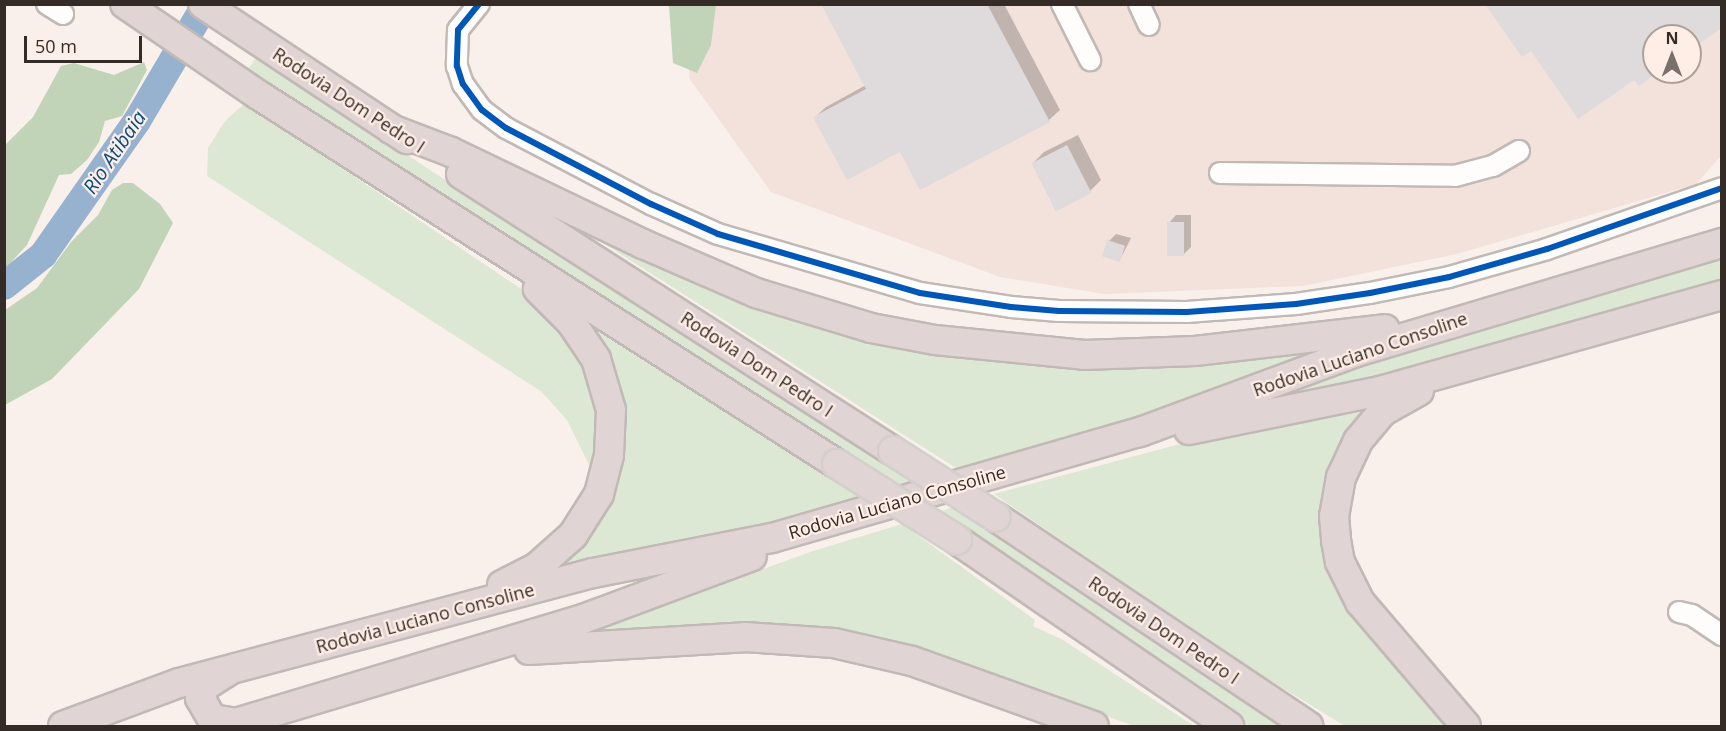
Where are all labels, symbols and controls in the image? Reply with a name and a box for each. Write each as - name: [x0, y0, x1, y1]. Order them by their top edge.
- scale bar: [27, 24, 146, 62]
- north arrow: [1642, 24, 1702, 84]
- text: N: [1665, 27, 1679, 49]
- text: 50 m: [35, 34, 77, 58]
- street label: Rodovia Dom Pedro I: [269, 43, 429, 157]
- water label: Rio Atibaia: [77, 106, 151, 198]
- street label: Rodovia Dom Pedro I: [677, 307, 837, 421]
- street label: Rodovia Luciano Consoline: [1250, 307, 1470, 401]
- street label: Rodovia Luciano Consoline: [786, 461, 1008, 543]
- street label: Rodovia Dom Pedro I: [1085, 572, 1243, 688]
- street label: Rodovia Luciano Consoline: [314, 578, 536, 658]

